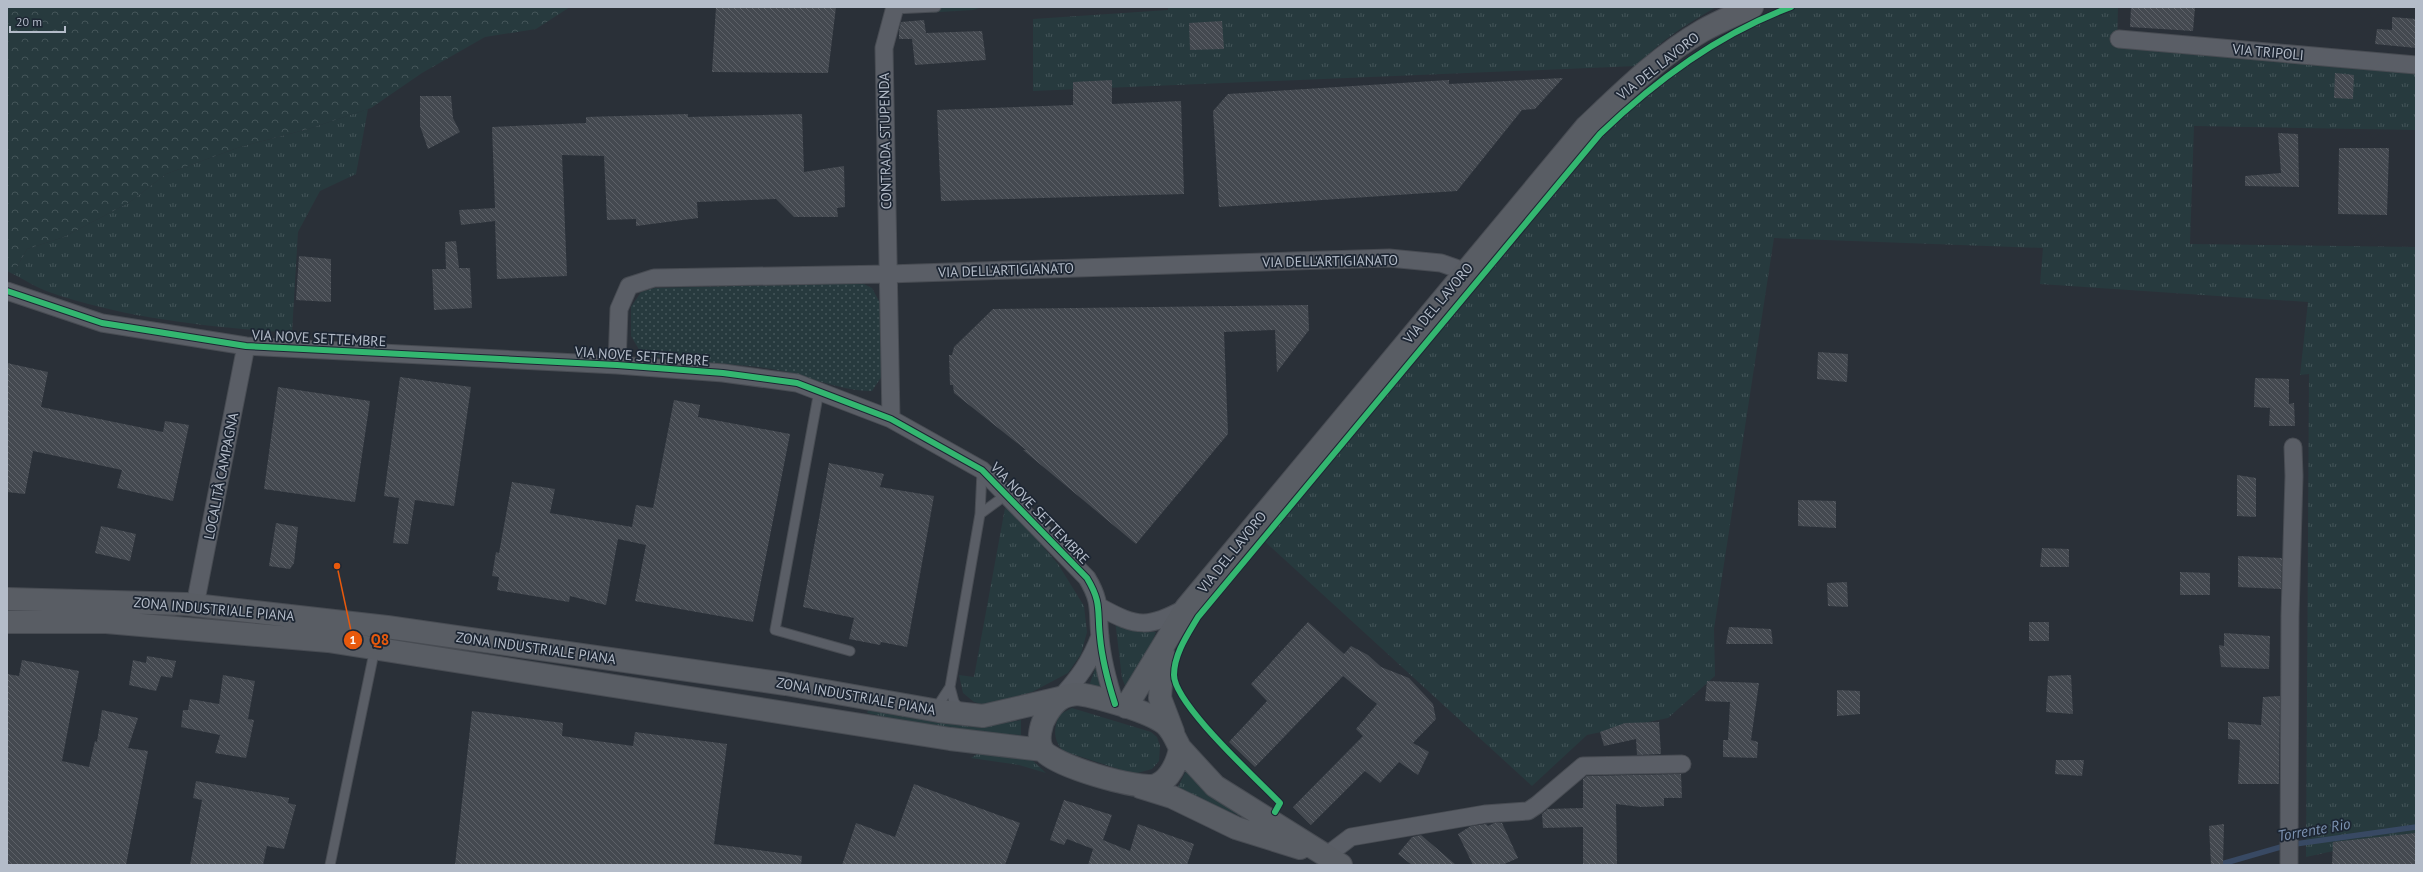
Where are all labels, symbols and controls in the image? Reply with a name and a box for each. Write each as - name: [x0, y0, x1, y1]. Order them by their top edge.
- scale bar: [10, 8, 65, 34]
- text: 20 m: [16, 14, 42, 29]
- street label: VIA DEL LAVORO: [1612, 28, 1703, 104]
- street label: VIA TRIPOLI: [2231, 40, 2304, 64]
- street label: CONTRADA STUPENDA: [875, 72, 895, 210]
- street label: VIA DELL'ARTIGIANATO: [1261, 251, 1398, 271]
- street label: VIA DELL'ARTIGIANATO: [937, 259, 1074, 281]
- street label: VIA DEL LAVORO: [1398, 259, 1477, 348]
- street label: VIA NOVE SETTEMBRE: [250, 325, 387, 351]
- street label: VIA NOVE SETTEMBRE: [573, 342, 710, 370]
- street label: LOCALITÀ CAMPAGNA: [200, 410, 242, 541]
- street label: VIA NOVE SETTEMBRE: [986, 458, 1093, 568]
- street label: VIA DEL LAVORO: [1193, 508, 1270, 597]
- street label: ZONA INDUSTRIALE PIANA: [133, 593, 296, 625]
- callout: Q8: [343, 626, 397, 653]
- street label: ZONA INDUSTRIALE PIANA: [455, 628, 618, 668]
- text: Q8: [371, 630, 389, 649]
- text: 1: [350, 632, 356, 647]
- street label: ZONA INDUSTRIALE PIANA: [775, 673, 938, 719]
- water label: Torrente Rio: [2276, 814, 2352, 845]

